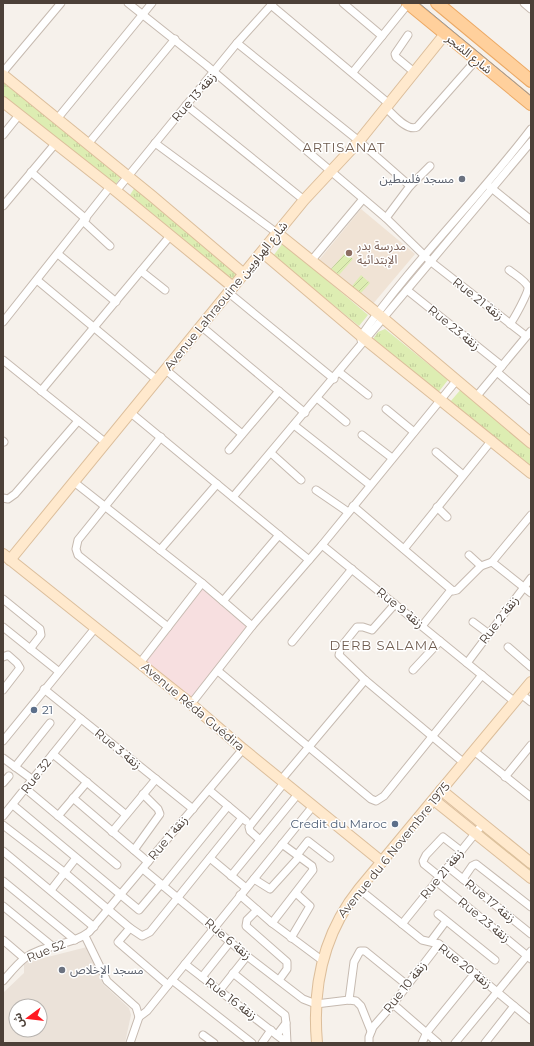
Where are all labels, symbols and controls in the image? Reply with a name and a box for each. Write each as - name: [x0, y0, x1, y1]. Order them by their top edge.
- street label: شارع الشجر: [441, 30, 495, 78]
- street label: Rue 13 زنقة: [168, 69, 219, 124]
- district label: ARTISANAT: [302, 139, 386, 155]
- place label: مسجد فلسطين: [379, 171, 454, 186]
- marker: مسجد فلسطين: [457, 174, 467, 184]
- street label: Avenue Lahraouine شارع الهراويين: [161, 218, 292, 375]
- place label: مدرسة بدر الإبتدائية: [356, 238, 406, 268]
- marker: مدرسة بدر الإبتدائية: [344, 248, 354, 258]
- street label: Rue 21 زنقة: [450, 274, 507, 323]
- street label: Rue 23 زنقة: [425, 302, 483, 353]
- street label: Rue 9 زنقة: [374, 584, 427, 631]
- street label: Rue 2 زنقة: [476, 593, 521, 647]
- district label: DERB SALAMA: [329, 637, 439, 653]
- street label: Avenue Réda Guédira: [139, 659, 248, 754]
- place label: 21: [42, 702, 53, 717]
- marker: 21: [29, 705, 39, 715]
- street label: Rue 3 زنقة: [92, 725, 145, 772]
- street label: Rue 32: [17, 755, 54, 796]
- street label: Avenue du 6 Novembre 1975: [334, 779, 453, 920]
- street label: Rue 1 زنقة: [145, 812, 191, 863]
- place label: Credit du Maroc: [290, 816, 387, 831]
- marker: Credit du Maroc: [390, 819, 400, 829]
- street label: Rue 21 زنقة: [417, 845, 466, 902]
- street label: Rue 17 زنقة: [462, 876, 519, 926]
- street label: Rue 23 زنقة: [455, 894, 513, 945]
- street label: Rue 6 زنقة: [202, 915, 255, 963]
- street label: Rue 52: [24, 936, 68, 965]
- street label: Rue 20 زنقة: [435, 940, 495, 991]
- street label: Rue 10 زنقة: [380, 958, 429, 1016]
- place label: مسجد الإخلاص: [70, 962, 143, 978]
- marker: مسجد الإخلاص: [57, 965, 67, 975]
- street label: Rue 16 زنقة: [202, 974, 260, 1023]
- north arrow: [8, 998, 48, 1038]
- text: ش: [10, 1011, 27, 1030]

